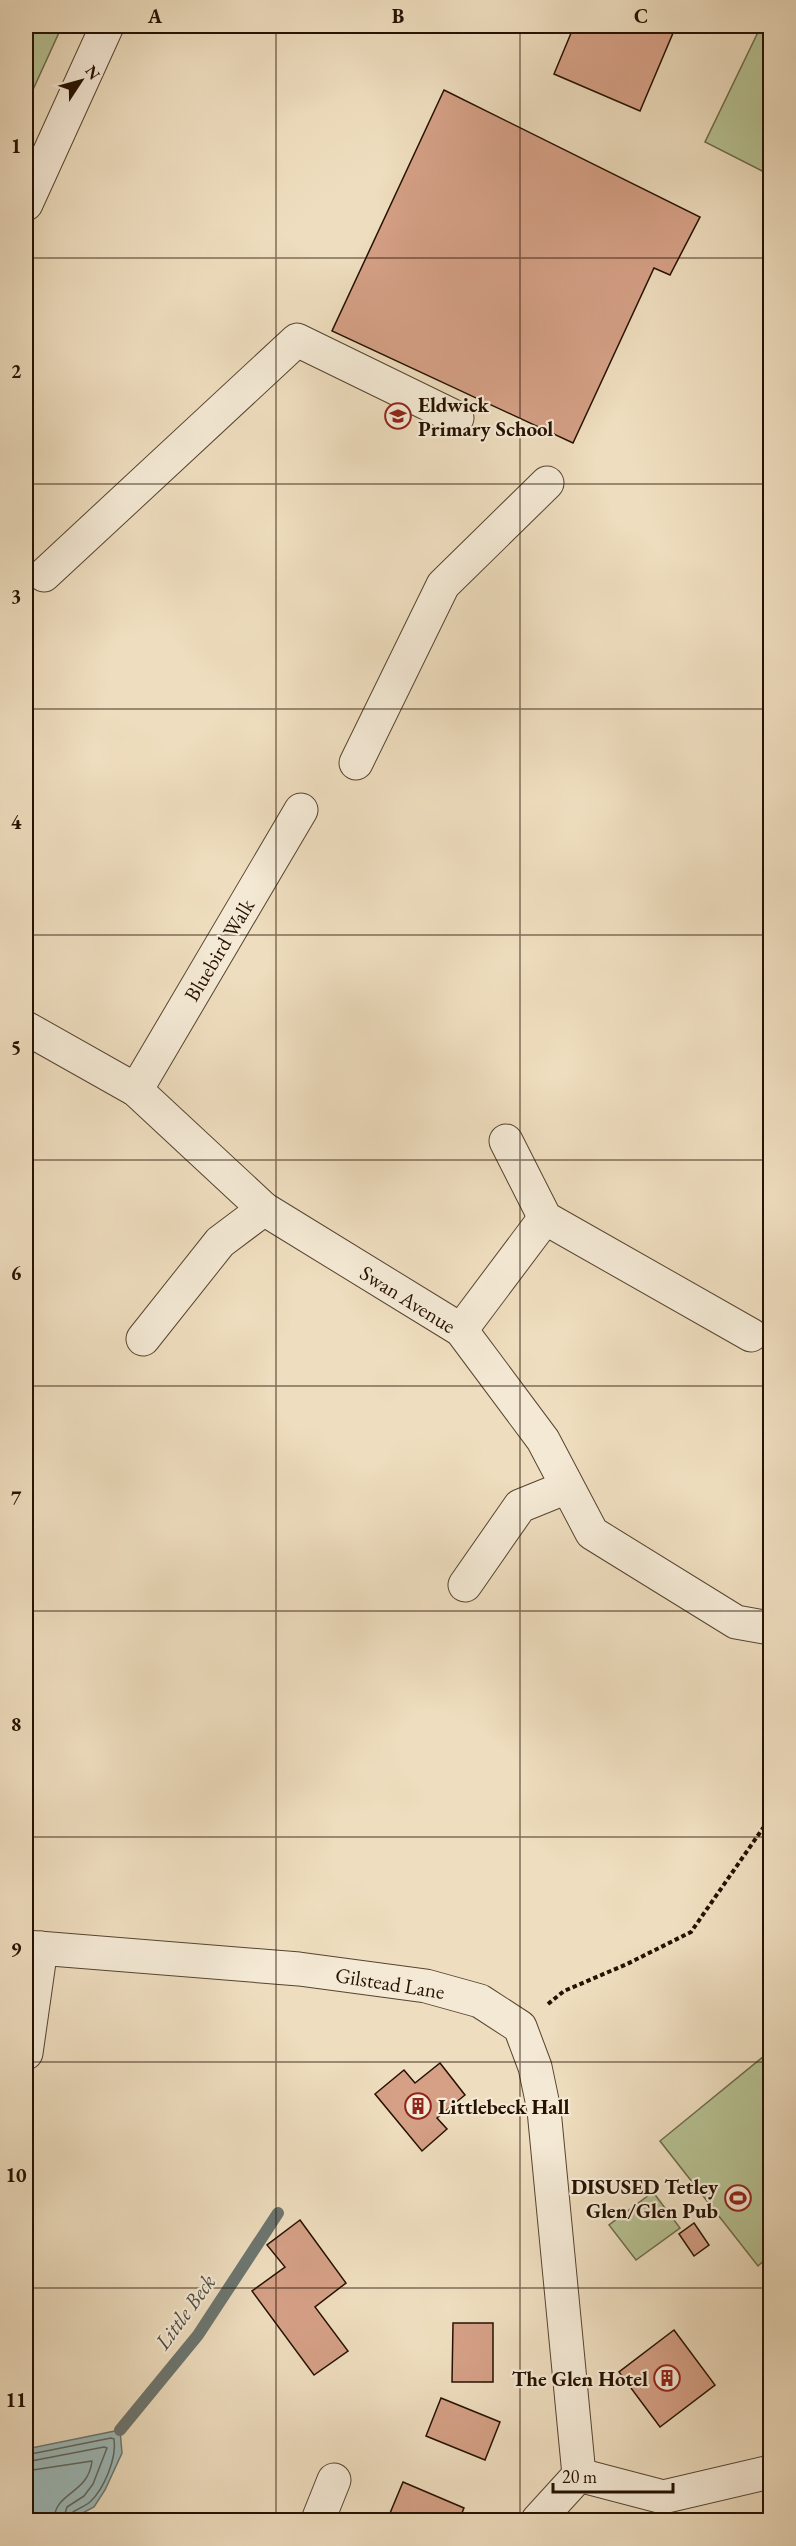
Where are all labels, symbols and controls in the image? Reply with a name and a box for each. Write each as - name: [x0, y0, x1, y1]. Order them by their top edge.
- text: A: [147, 3, 163, 29]
- text: B: [392, 3, 404, 29]
- text: C: [634, 3, 648, 29]
- north arrow: [51, 51, 111, 111]
- text: N: [80, 61, 105, 84]
- text: 1: [11, 133, 21, 159]
- text: 2: [11, 358, 22, 384]
- place label: Eldwick Primary School: [418, 391, 553, 442]
- school or university icon: Eldwick Primary School: [383, 401, 413, 431]
- text: 3: [11, 583, 21, 609]
- text: 4: [11, 809, 22, 835]
- street label: Bluebird Walk: [178, 893, 261, 1006]
- text: 5: [11, 1034, 21, 1060]
- street label: Swan Avenue: [355, 1259, 461, 1339]
- text: 6: [11, 1260, 22, 1286]
- text: 7: [11, 1485, 22, 1511]
- text: 8: [11, 1711, 21, 1737]
- text: 9: [11, 1936, 22, 1962]
- street label: Gilstead Lane: [333, 1961, 447, 2005]
- building icon: Littlebeck Hall: [403, 2091, 433, 2121]
- place label: Littlebeck Hall: [438, 2093, 569, 2120]
- text: 10: [5, 2162, 27, 2188]
- place label: DISUSED Tetley Glen/Glen Pub: [571, 2173, 719, 2224]
- sports icon: DISUSED Tetley Glen/Glen Pub: [723, 2183, 753, 2213]
- water label: Little Beck: [147, 2269, 222, 2356]
- building icon: The Glen Hotel: [652, 2363, 682, 2393]
- place label: The Glen Hotel: [512, 2365, 648, 2392]
- text: 11: [5, 2387, 27, 2413]
- scale bar: [553, 2456, 673, 2494]
- text: 20 m: [562, 2465, 597, 2488]

